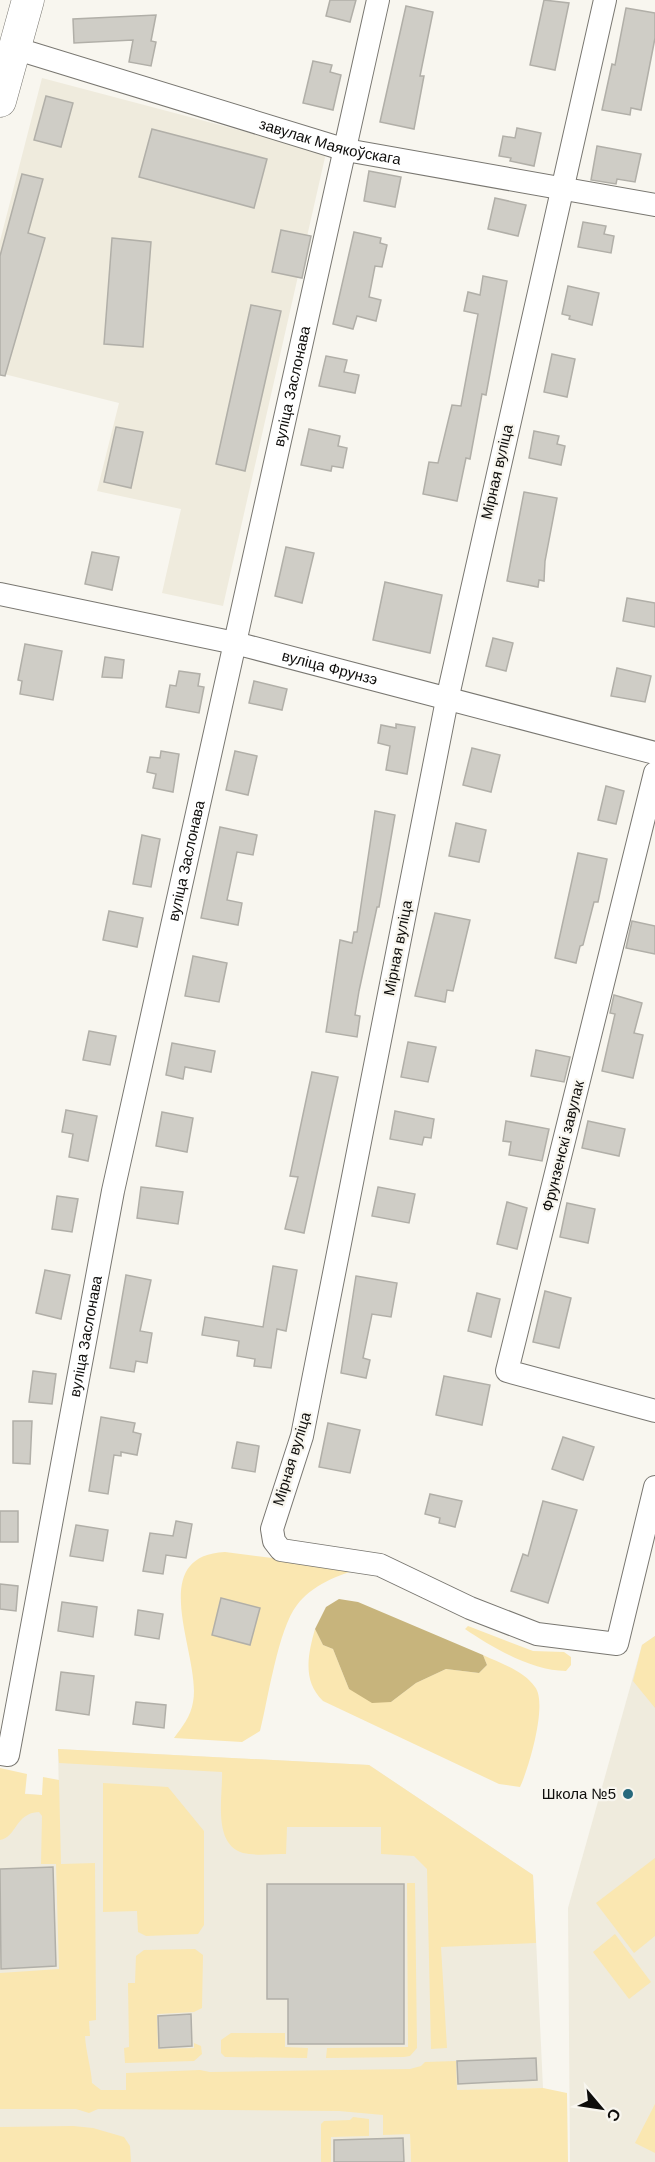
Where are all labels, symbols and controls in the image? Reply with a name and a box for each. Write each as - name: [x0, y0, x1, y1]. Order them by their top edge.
- street label: завулак Маякоўскага: [257, 115, 403, 168]
- street label: вуліца Заслонава: [270, 324, 313, 448]
- street label: Мірная вуліца: [477, 422, 516, 521]
- street label: вуліца Фрунзэ: [280, 647, 380, 688]
- street label: вуліца Заслонава: [164, 798, 208, 923]
- street label: Мірная вуліца: [380, 898, 415, 997]
- street label: Фрунзенскі завулак: [538, 1078, 587, 1213]
- street label: вуліца Заслонава: [66, 1274, 105, 1398]
- street label: Мірная вуліца: [269, 1409, 314, 1508]
- place label: Школа №5: [542, 1785, 616, 1802]
- marker: Школа №5: [621, 1787, 635, 1801]
- north arrow: [571, 2078, 631, 2138]
- text: С: [603, 2106, 624, 2125]

